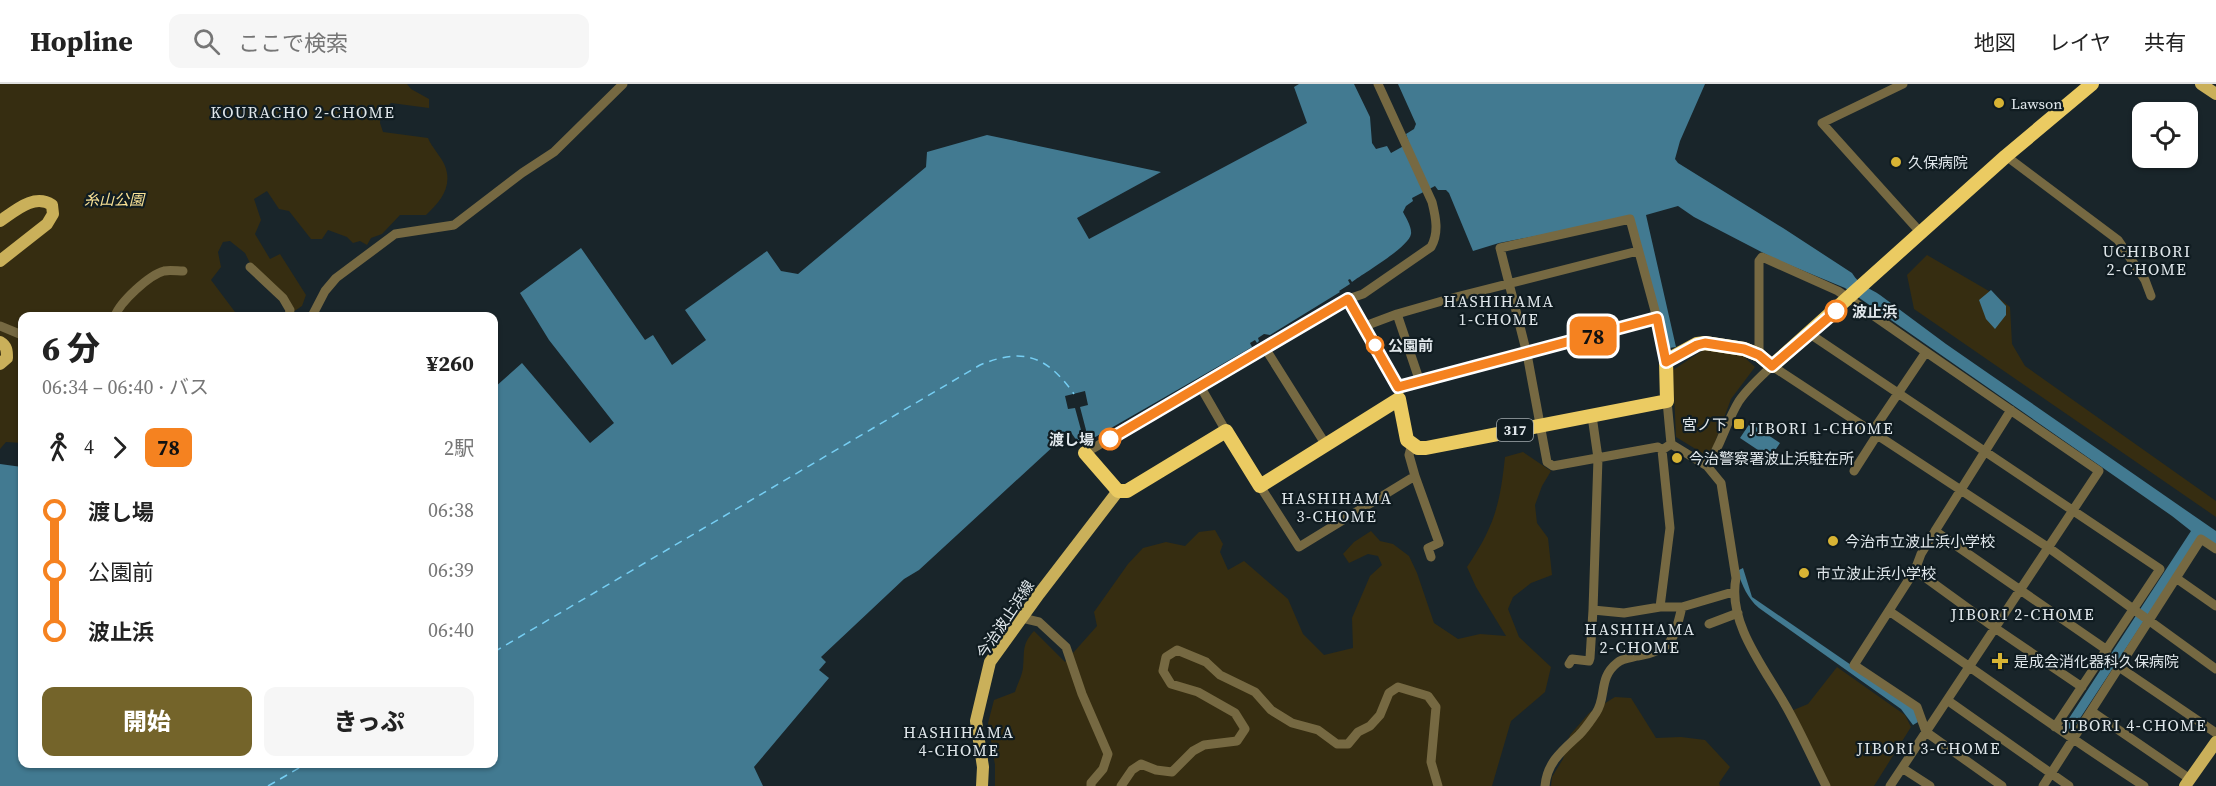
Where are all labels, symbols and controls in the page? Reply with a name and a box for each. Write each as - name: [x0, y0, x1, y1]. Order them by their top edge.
- search box: [169, 14, 589, 68]
- text: Hopline: [30, 22, 133, 60]
- icon: search: [190, 25, 223, 58]
- text: ここで検索: [238, 28, 348, 58]
- text: 地図: [1974, 28, 2016, 57]
- text: レイヤ: [2049, 28, 2111, 57]
- text: 共有: [2144, 28, 2186, 57]
- place label: Lawson: [2011, 93, 2062, 114]
- marker: Lawson: [1992, 96, 2006, 110]
- district label: KOURACHO 2-CHOME: [211, 101, 395, 123]
- map controls: [2132, 102, 2198, 168]
- button: locate: [2132, 102, 2198, 168]
- place label: 久保病院: [1908, 152, 1968, 173]
- marker: 久保病院: [1889, 155, 1903, 169]
- park label: 糸山公園: [84, 189, 146, 210]
- district label: UCHIBORI 2-CHOME: [2103, 240, 2191, 280]
- district label: HASHIHAMA 1-CHOME: [1443, 290, 1555, 330]
- marker: 波止浜: [1825, 300, 1847, 322]
- place label: 波止浜: [1852, 301, 1898, 322]
- line badge: 78: [1566, 316, 1620, 356]
- text: 78: [1582, 322, 1604, 351]
- text: 6 分: [42, 326, 100, 371]
- place label: 公園前: [1388, 335, 1433, 356]
- marker: 公園前: [1366, 336, 1384, 354]
- text: ¥260: [426, 348, 474, 378]
- text: 06:34 – 06:40 · バス: [42, 373, 209, 401]
- place label: 宮ノ下: [1682, 414, 1727, 435]
- marker: 宮ノ下: [1732, 417, 1746, 431]
- district label: JIBORI 1-CHOME: [1749, 417, 1894, 439]
- road number: 317: [1497, 419, 1533, 441]
- marker: 渡し場: [1099, 428, 1121, 450]
- place label: 渡し場: [1049, 429, 1094, 450]
- icon: walk: [42, 431, 75, 464]
- icon: forward: [103, 431, 136, 464]
- text: 4: [84, 433, 94, 461]
- text: 78: [157, 433, 180, 462]
- text: 2駅: [444, 434, 474, 462]
- place label: 今治警察署波止浜駐在所: [1689, 448, 1854, 469]
- marker: 今治警察署波止浜駐在所: [1670, 451, 1684, 465]
- district label: HASHIHAMA 3-CHOME: [1281, 487, 1393, 527]
- text: 06:38: [428, 496, 474, 524]
- text: 渡し場: [88, 497, 154, 527]
- place label: 今治市立波止浜小学校: [1845, 531, 1995, 552]
- marker: 今治市立波止浜小学校: [1826, 534, 1840, 548]
- text: 06:39: [428, 556, 474, 584]
- text: 公園前: [88, 557, 154, 587]
- place label: 市立波止浜小学校: [1816, 563, 1936, 584]
- marker: 市立波止浜小学校: [1797, 566, 1811, 580]
- street label: 今治波止浜線: [971, 576, 1039, 662]
- district label: JIBORI 2-CHOME: [1950, 603, 2095, 625]
- text: 06:40: [428, 616, 474, 644]
- text: 波止浜: [88, 617, 154, 647]
- district label: HASHIHAMA 2-CHOME: [1584, 618, 1696, 658]
- place label: 是成会消化器科久保病院: [2014, 651, 2179, 672]
- marker: 是成会消化器科久保病院: [1991, 652, 2009, 670]
- button: 開始: [42, 687, 252, 756]
- button: きっぷ: [264, 687, 474, 756]
- district label: JIBORI 4-CHOME: [2062, 714, 2207, 736]
- district label: HASHIHAMA 4-CHOME: [903, 721, 1015, 761]
- district label: JIBORI 3-CHOME: [1856, 737, 2001, 759]

